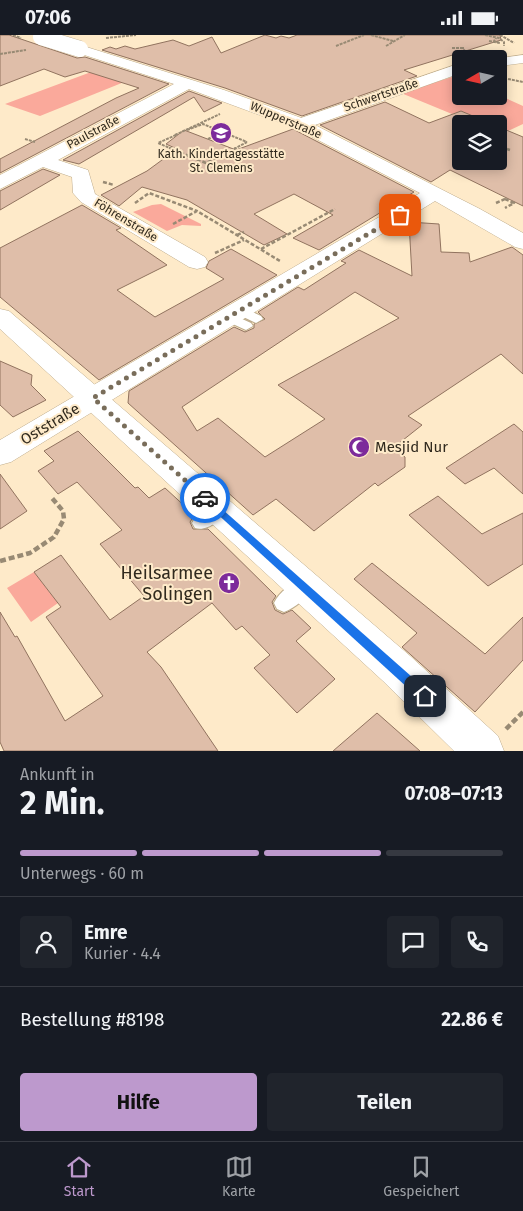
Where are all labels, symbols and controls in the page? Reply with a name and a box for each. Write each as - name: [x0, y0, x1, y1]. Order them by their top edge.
- text: 07:06: [25, 6, 71, 29]
- north arrow: [452, 50, 508, 105]
- map controls: [452, 50, 507, 170]
- street label: Schwertstraße: [342, 76, 420, 114]
- street label: Wupperstraße: [248, 99, 324, 141]
- street label: Paulstraße: [64, 112, 122, 152]
- button: layers: [452, 115, 507, 170]
- school or university icon: Kath. Kindertagesstätte St. Clemens: [209, 121, 233, 145]
- place label: Kath. Kindertagesstätte St. Clemens: [158, 147, 284, 175]
- pin: [379, 194, 421, 236]
- street label: Föhrenstraße: [92, 196, 160, 244]
- icon: bag: [386, 201, 414, 229]
- street label: Oststraße: [17, 399, 83, 449]
- mosque icon: Mesjid Nur: [347, 435, 371, 459]
- place label: Mesjid Nur: [375, 438, 448, 456]
- courier: [180, 473, 230, 523]
- icon: car: [191, 484, 219, 512]
- place label: Heilsarmee Solingen: [121, 562, 213, 605]
- church icon: Heilsarmee Solingen: [217, 571, 241, 595]
- pin: [404, 675, 446, 717]
- icon: home: [411, 682, 439, 710]
- text: Ankunft in: [20, 765, 95, 784]
- text: 07:08–07:13: [405, 782, 503, 805]
- text: 2 Min.: [20, 784, 104, 822]
- text: Unterwegs · 60 m: [20, 864, 144, 883]
- button: person: [20, 916, 72, 968]
- button: chat: [387, 916, 439, 968]
- button: phone: [451, 916, 503, 968]
- text: Emre: [84, 921, 127, 944]
- text: Kurier · 4.4: [84, 944, 161, 963]
- text: Bestellung #8198: [20, 1008, 164, 1031]
- text: 22.86 €: [441, 1008, 503, 1031]
- button: Hilfe: [20, 1073, 257, 1131]
- button: Teilen: [267, 1073, 503, 1131]
- tab: Start: [64, 1153, 94, 1200]
- tab: Karte: [222, 1153, 256, 1200]
- tab: Gespeichert: [383, 1153, 459, 1200]

